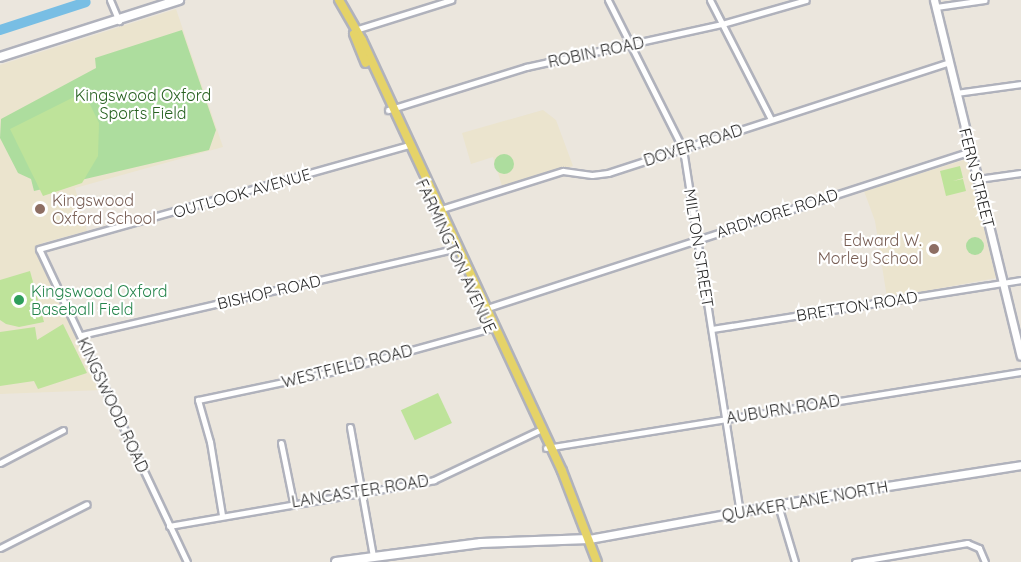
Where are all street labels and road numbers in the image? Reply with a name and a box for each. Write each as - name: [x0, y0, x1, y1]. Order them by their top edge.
- street label: ROBIN ROAD: [546, 32, 646, 72]
- street label: DOVER ROAD: [641, 120, 745, 170]
- street label: FERN STREET: [955, 126, 999, 230]
- street label: OUTLOOK AVENUE: [171, 164, 313, 222]
- street label: FARMINGTON AVENUE: [412, 176, 500, 336]
- street label: ARDMORE ROAD: [714, 184, 840, 242]
- street label: MILTON STREET: [680, 187, 718, 309]
- street label: BISHOP ROAD: [215, 271, 323, 313]
- street label: BRETTON ROAD: [795, 287, 919, 325]
- street label: KINGSWOOD ROAD: [73, 334, 153, 476]
- street label: WESTFIELD ROAD: [280, 340, 414, 392]
- street label: AUBURN ROAD: [725, 391, 841, 427]
- street label: LANCASTER ROAD: [290, 471, 430, 511]
- street label: QUAKER LANE NORTH: [720, 477, 890, 525]

